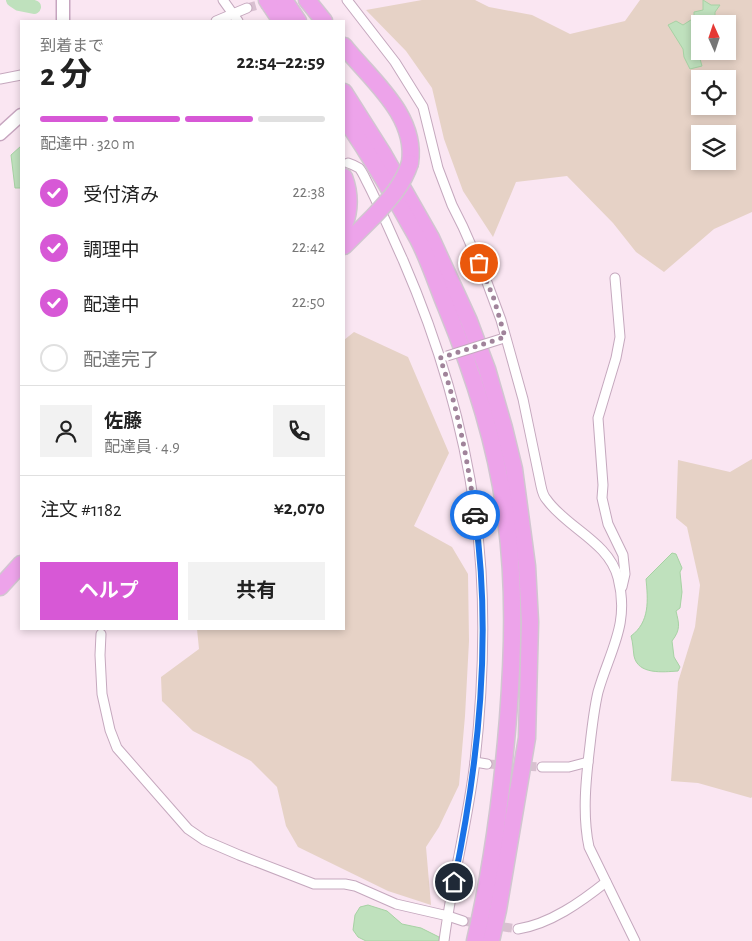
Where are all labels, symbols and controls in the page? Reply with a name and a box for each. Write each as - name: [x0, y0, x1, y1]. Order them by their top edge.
- north arrow: [691, 15, 736, 60]
- map controls: [691, 15, 736, 170]
- text: 到着まで: [40, 38, 104, 54]
- text: 22:54–22:59: [237, 53, 325, 72]
- text: 2 分: [40, 59, 92, 91]
- button: locate: [691, 70, 736, 115]
- button: layers: [691, 125, 736, 170]
- text: 配達中 · 320 m: [40, 136, 135, 152]
- icon: check: [40, 179, 68, 207]
- text: 22:38: [293, 184, 325, 200]
- text: 受付済み: [83, 186, 159, 205]
- icon: check: [40, 234, 68, 262]
- text: 22:42: [292, 239, 325, 255]
- text: 調理中: [83, 241, 140, 260]
- pin: [458, 242, 500, 284]
- icon: bag: [465, 249, 493, 277]
- icon: check: [40, 289, 68, 317]
- text: 22:50: [292, 294, 325, 310]
- text: 配達中: [83, 296, 140, 315]
- text: 配達完了: [83, 351, 159, 370]
- button: person: [40, 405, 92, 457]
- button: phone: [273, 405, 325, 457]
- text: 佐藤: [104, 412, 142, 431]
- text: 配達員 · 4.9: [104, 439, 180, 455]
- courier: [450, 490, 500, 540]
- text: ¥2,070: [274, 499, 325, 518]
- text: 注文 #1182: [40, 501, 122, 520]
- icon: car: [461, 501, 489, 529]
- button: ヘルプ: [40, 562, 178, 620]
- button: 共有: [188, 562, 325, 620]
- pin: [433, 861, 475, 903]
- icon: home: [440, 868, 468, 896]

